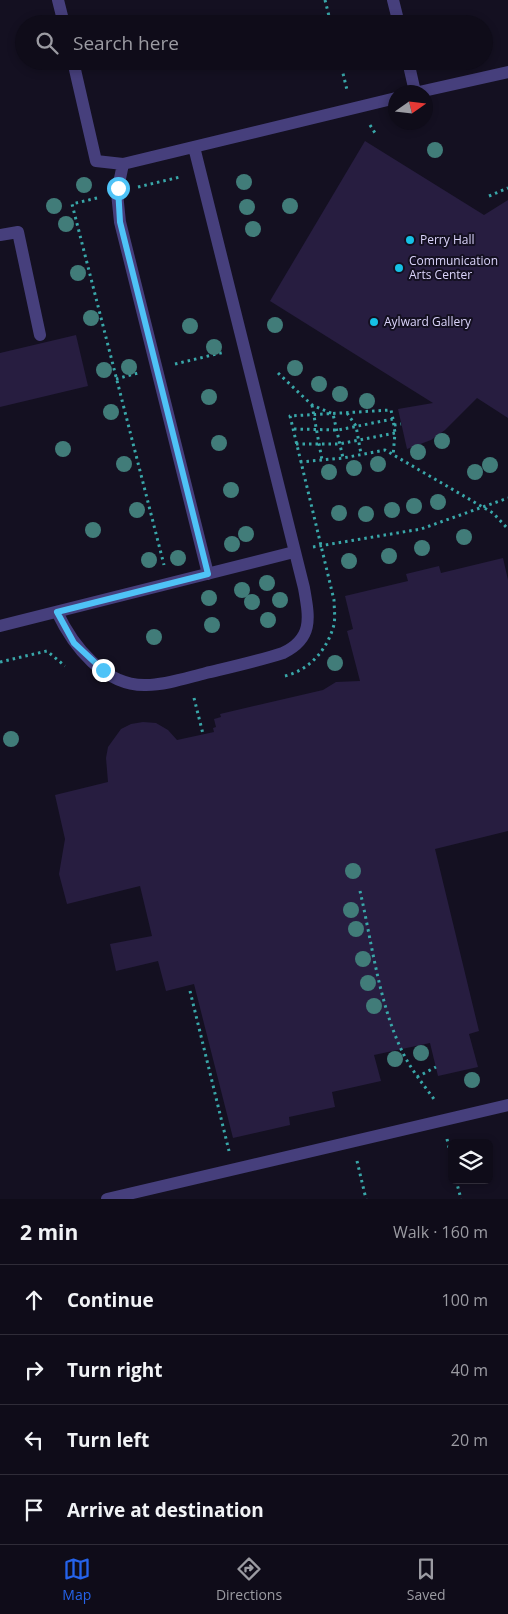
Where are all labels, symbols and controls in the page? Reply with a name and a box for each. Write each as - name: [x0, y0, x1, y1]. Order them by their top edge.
- search box: [15, 15, 493, 70]
- icon: search: [33, 29, 61, 57]
- text: Search here: [73, 30, 179, 56]
- north arrow: [388, 85, 433, 130]
- route start: [107, 177, 130, 200]
- place label: Perry Hall: [420, 231, 474, 248]
- marker: Perry Hall: [404, 234, 416, 246]
- place label: Communication Arts Center: [409, 252, 498, 283]
- marker: Communication Arts Center: [393, 262, 405, 274]
- place label: Aylward Gallery: [384, 313, 472, 330]
- marker: Aylward Gallery: [368, 316, 380, 328]
- route end: [92, 659, 115, 682]
- map controls: [448, 1139, 493, 1184]
- button: layers: [448, 1139, 493, 1184]
- text: 2 min: [20, 1218, 78, 1246]
- text: Walk · 160 m: [393, 1221, 488, 1243]
- icon: ahead: [20, 1286, 48, 1314]
- text: Continue: [67, 1287, 154, 1313]
- text: 100 m: [442, 1289, 488, 1311]
- icon: right: [20, 1356, 48, 1384]
- text: Turn right: [67, 1357, 162, 1383]
- text: 40 m: [451, 1359, 488, 1381]
- icon: left: [20, 1426, 48, 1454]
- text: Turn left: [67, 1427, 149, 1453]
- text: 20 m: [451, 1429, 488, 1451]
- icon: arrive: [20, 1496, 48, 1524]
- text: Arrive at destination: [67, 1497, 264, 1523]
- tab: Map: [62, 1555, 91, 1604]
- tab: Directions: [216, 1555, 282, 1604]
- tab: Saved: [407, 1555, 446, 1604]

